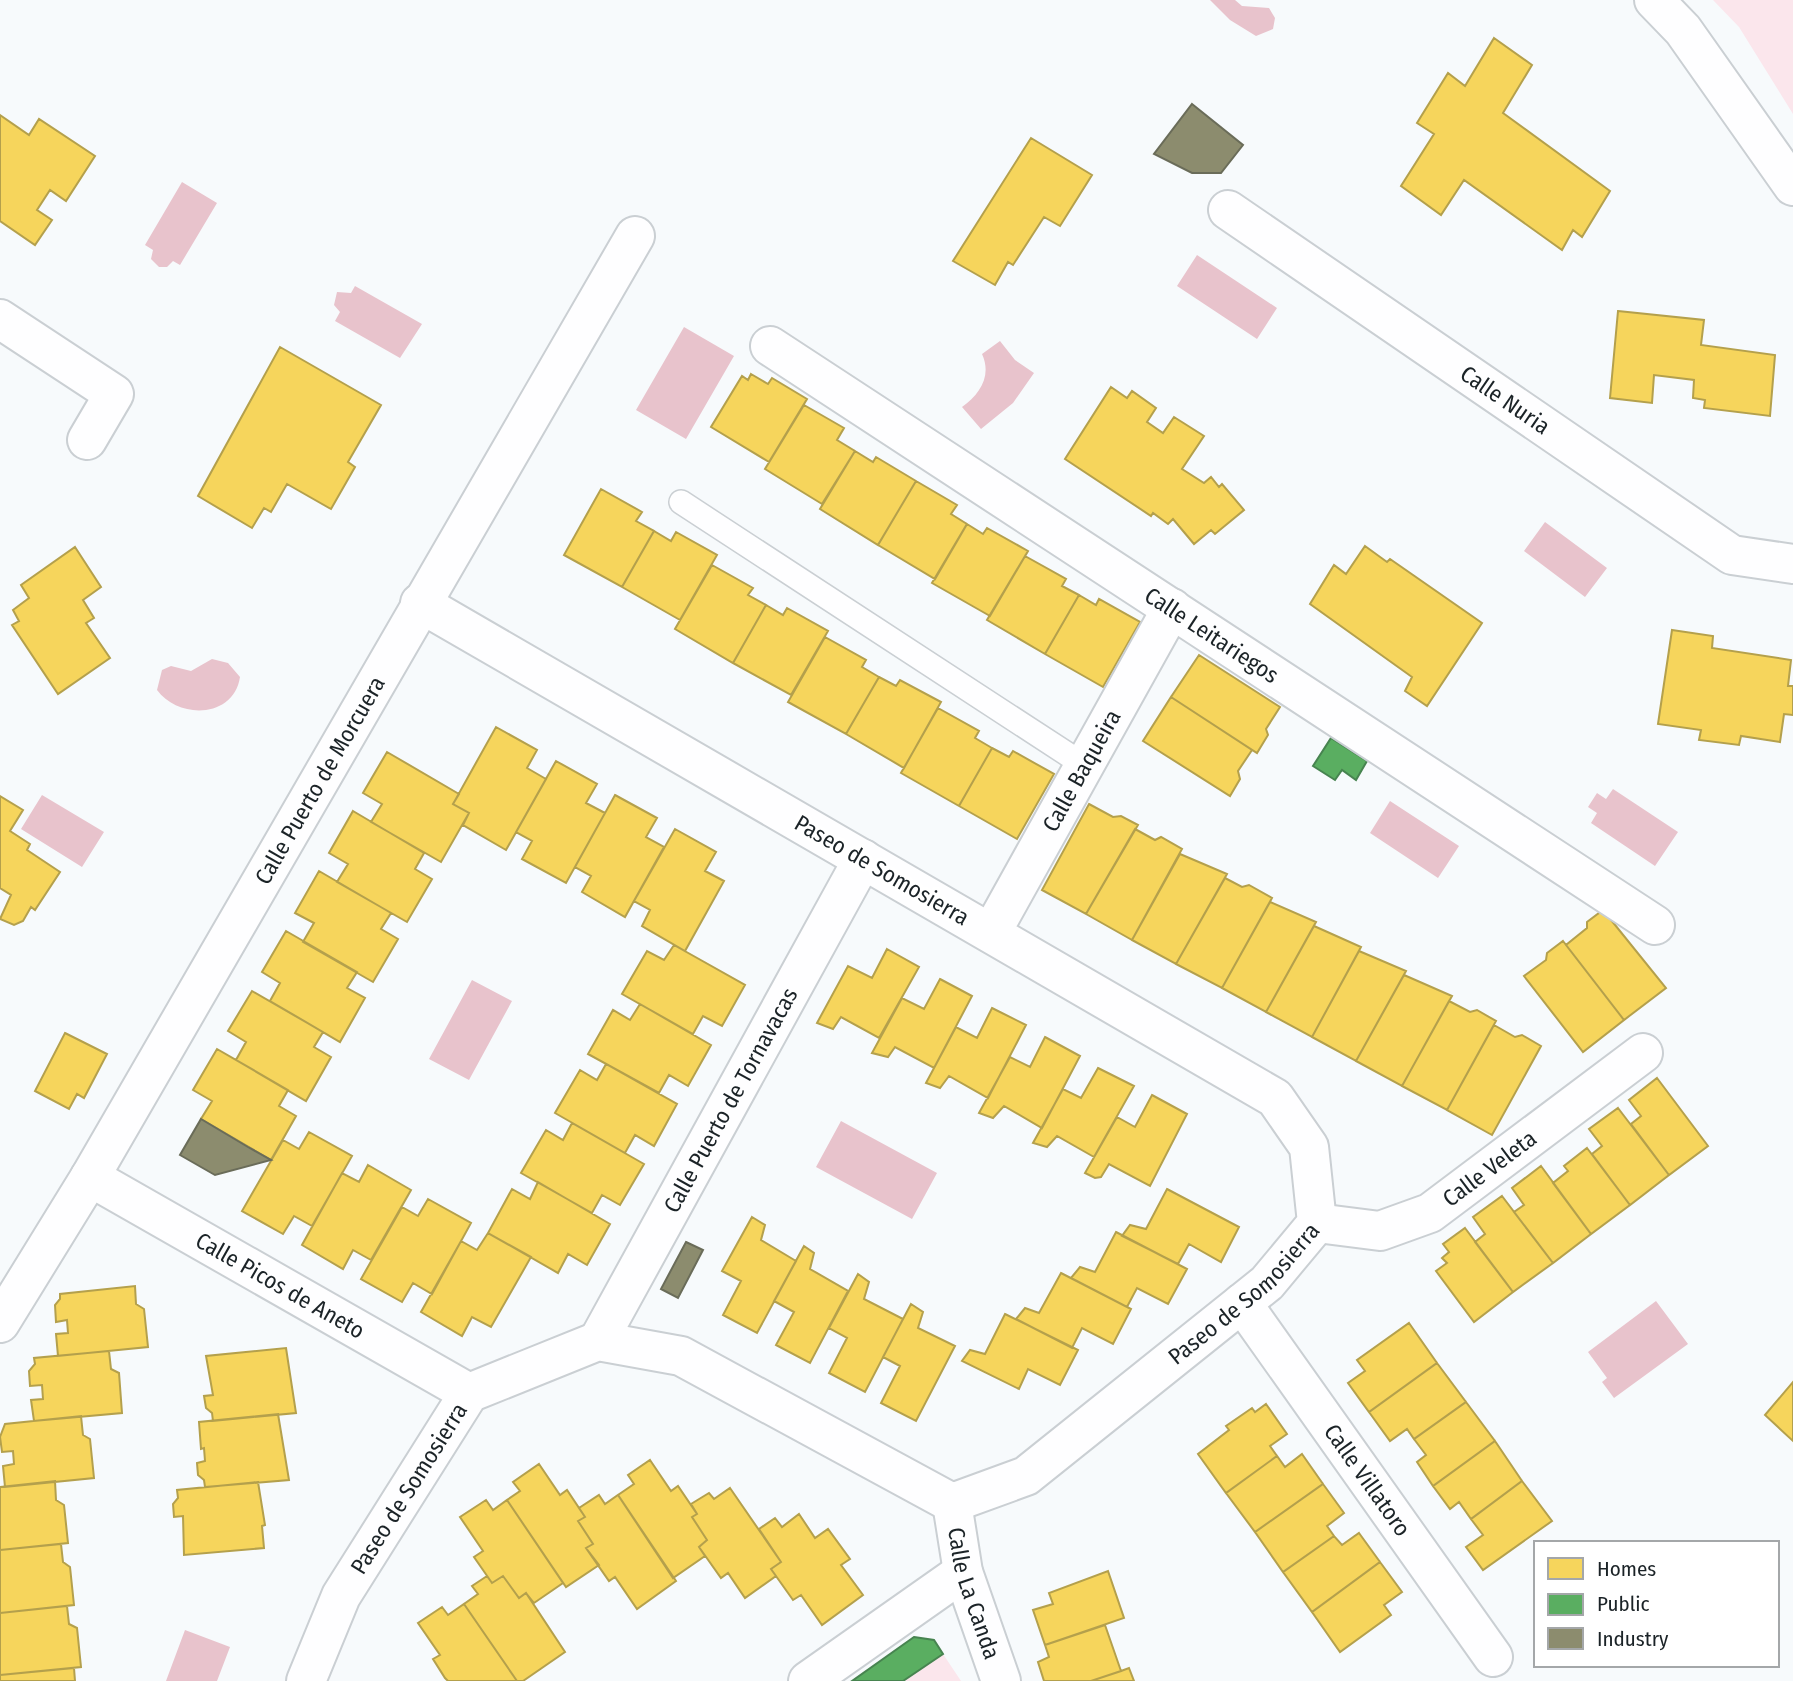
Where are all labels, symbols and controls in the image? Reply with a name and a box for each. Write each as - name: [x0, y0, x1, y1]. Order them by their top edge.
- street label: Calle Nuria: [1455, 359, 1555, 440]
- street label: Calle Leitariegos: [1140, 581, 1284, 689]
- street label: Calle Puerto de Morcuera: [249, 671, 391, 889]
- street label: Calle Baqueira: [1036, 705, 1127, 836]
- street label: Paseo de Somosierra: [790, 809, 974, 931]
- street label: Calle Puerto de Tornavacas: [657, 983, 804, 1217]
- street label: Calle Veleta: [1437, 1124, 1542, 1213]
- street label: Paseo de Somosierra: [1163, 1217, 1325, 1371]
- street label: Calle Picos de Aneto: [191, 1226, 370, 1345]
- street label: Paseo de Somosierra: [344, 1398, 473, 1579]
- street label: Calle Villatoro: [1318, 1418, 1417, 1542]
- street label: Calle La Canda: [942, 1525, 1006, 1663]
- legend: [1534, 1541, 1779, 1667]
- text: Homes: [1597, 1556, 1656, 1582]
- text: Public: [1597, 1591, 1649, 1617]
- text: Industry: [1597, 1626, 1669, 1652]

